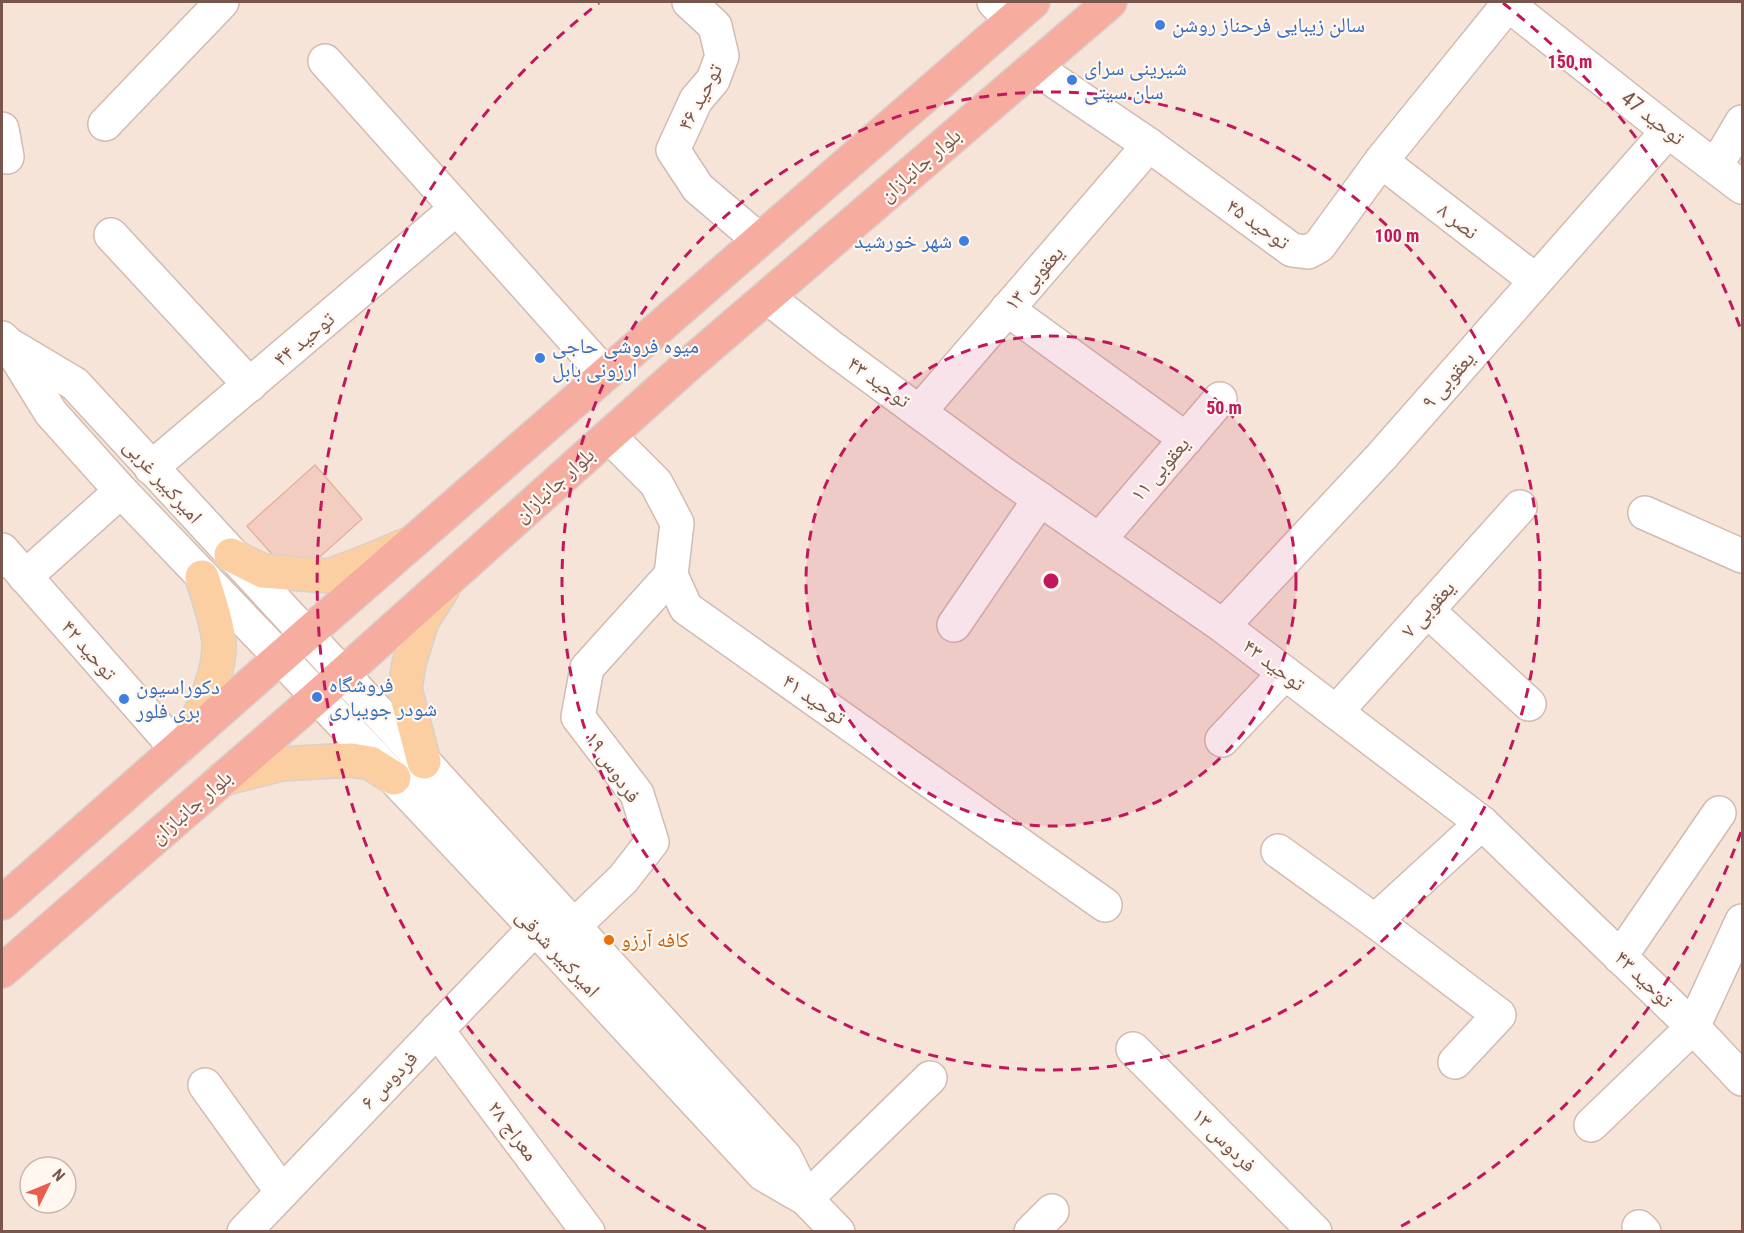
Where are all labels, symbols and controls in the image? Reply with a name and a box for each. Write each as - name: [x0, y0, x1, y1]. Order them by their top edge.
- place label: سالن زیبایی فرحناز روشن: [1172, 13, 1365, 38]
- marker: سالن زیبایی فرحناز روشن: [1153, 18, 1167, 32]
- text: 150 m: [1548, 51, 1592, 72]
- place label: شیرینی سرای سان سیتی: [1084, 56, 1187, 105]
- street label: توحید ۴۶: [673, 60, 727, 134]
- marker: شیرینی سرای سان سیتی: [1065, 73, 1079, 87]
- street label: توحید 47: [1617, 86, 1689, 150]
- street label: بلوار جانبازان: [874, 123, 966, 207]
- street label: توحید ۴۵: [1222, 194, 1294, 254]
- street label: نصر ۸: [1433, 198, 1483, 244]
- text: 100 m: [1375, 225, 1419, 246]
- place label: شهر خورشید: [854, 229, 952, 253]
- marker: شهر خورشید: [957, 234, 971, 248]
- street label: یعقوبی ۱۳: [999, 241, 1069, 316]
- street label: توحید ۴۴: [269, 307, 339, 371]
- place label: میوه فروشی حاجی ارزونی بابل: [552, 334, 699, 383]
- street label: یعقوبی ۹: [1417, 346, 1480, 414]
- marker: میوه فروشی حاجی ارزونی بابل: [533, 351, 547, 365]
- street label: توحید ۴۳: [843, 351, 915, 413]
- text: 50 m: [1206, 397, 1242, 418]
- street label: یعقوبی ۱۱: [1125, 432, 1195, 507]
- street label: امیرکبیر غربی: [118, 434, 207, 529]
- street label: بلوار جانبازان: [509, 443, 599, 527]
- centre of rings: [1041, 571, 1061, 591]
- street label: یعقوبی ۷: [1396, 576, 1461, 643]
- street label: توحید ۴۲: [56, 615, 122, 685]
- street label: توحید ۴۳: [1238, 634, 1310, 696]
- street label: توحید ۴۱: [778, 669, 850, 729]
- place label: فروشگاه شودر جویباری: [329, 673, 437, 721]
- place label: دکوراسیون بری فلور: [135, 675, 220, 723]
- marker: فروشگاه شودر جویباری: [310, 690, 324, 704]
- marker: دکوراسیون بری فلور: [117, 692, 131, 706]
- street label: فردوس ۱۹: [580, 727, 646, 808]
- street label: بلوار جانبازان: [145, 765, 237, 849]
- street label: امیرکبیر شرقی: [510, 904, 605, 1003]
- place label: کافه آرزو: [621, 928, 689, 952]
- marker: کافه آرزو: [602, 933, 616, 947]
- street label: توحید ۴۳: [1610, 946, 1678, 1012]
- street label: فردوس ۶: [356, 1046, 423, 1115]
- street label: معراج ۲۸: [482, 1096, 543, 1166]
- street label: فردوس ۱۳: [1186, 1103, 1261, 1178]
- north arrow: [18, 1155, 78, 1215]
- text: N: [48, 1165, 69, 1185]

